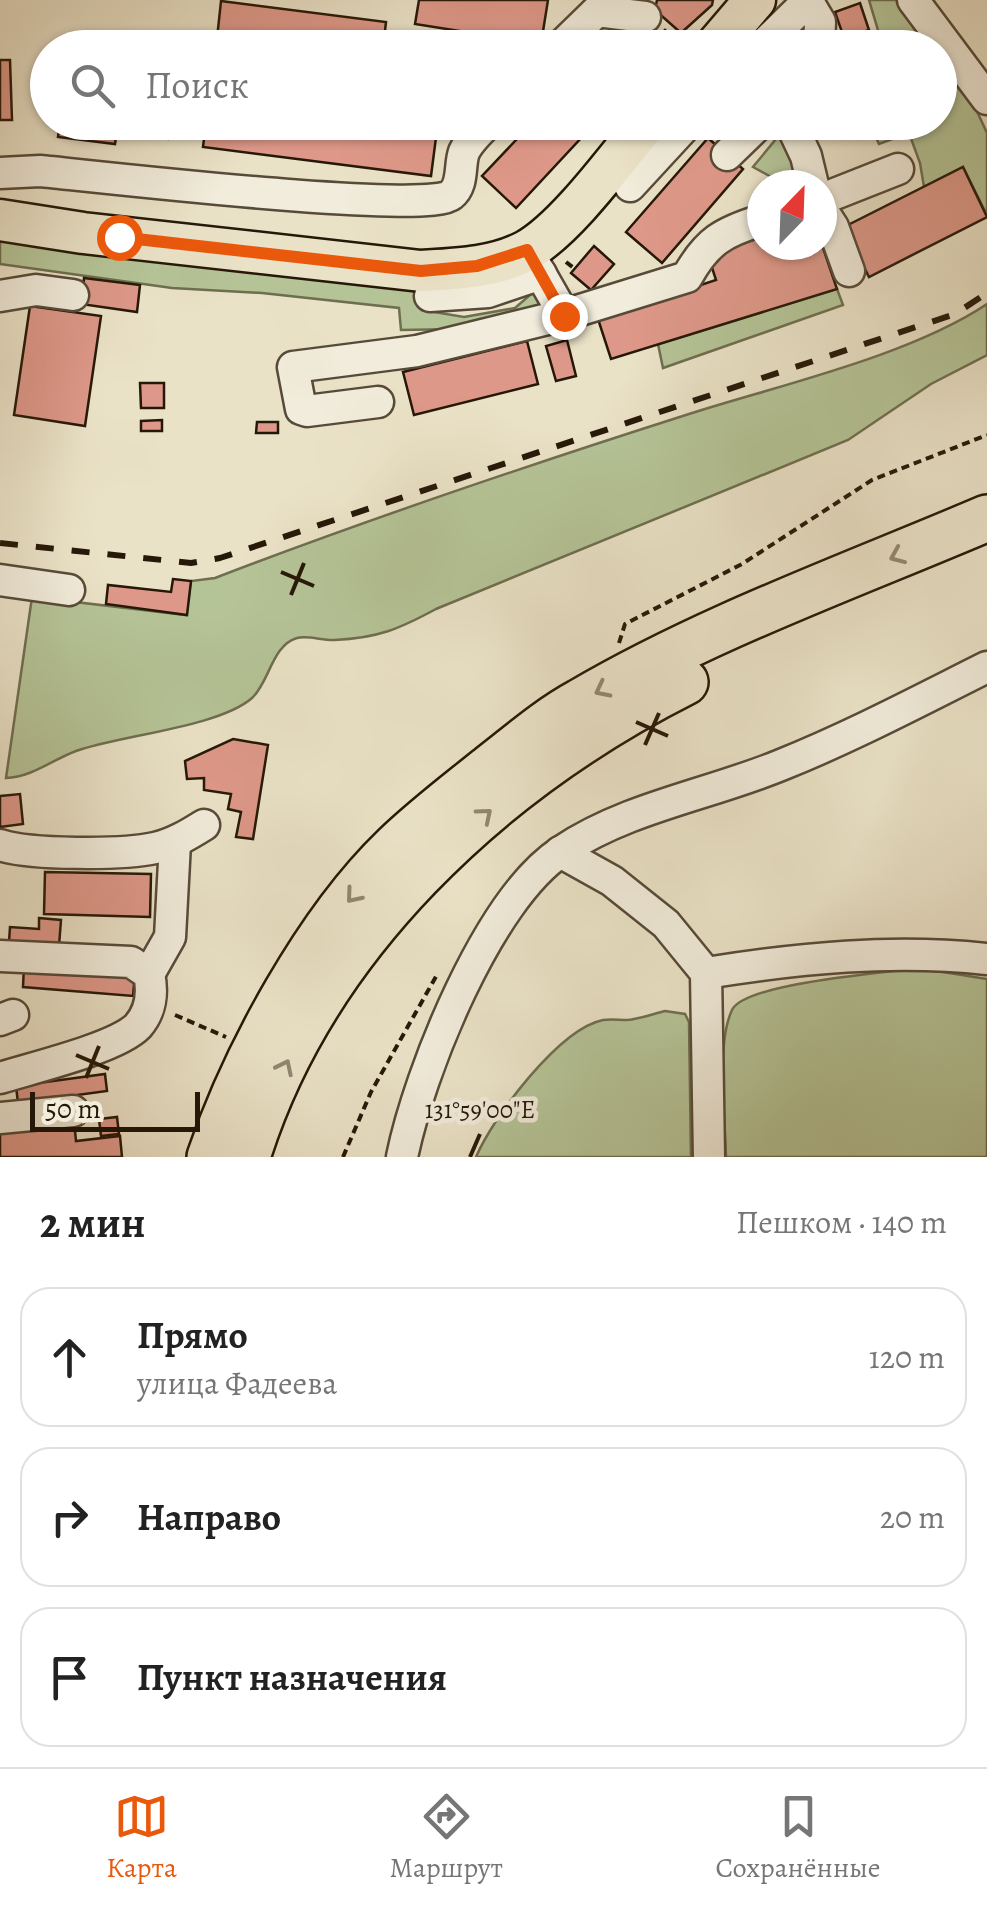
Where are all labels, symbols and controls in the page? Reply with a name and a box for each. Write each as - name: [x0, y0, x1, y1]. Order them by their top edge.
- search box: [30, 30, 957, 140]
- icon: search: [65, 58, 120, 113]
- text: Поиск: [145, 59, 249, 111]
- north arrow: [747, 170, 837, 260]
- route start: [97, 215, 143, 261]
- route end: [542, 294, 588, 340]
- one-way arrow: [889, 544, 907, 564]
- one-way arrow: [594, 678, 612, 697]
- one-way arrow: [474, 809, 492, 827]
- one-way arrow: [346, 884, 364, 903]
- one-way arrow: [273, 1060, 292, 1078]
- scale bar: [30, 1087, 200, 1132]
- text: 50 m: [45, 1090, 101, 1128]
- text: 131°59'00"E: [425, 1093, 535, 1127]
- text: 2 мин: [40, 1194, 146, 1251]
- text: Пешком · 140 m: [736, 1200, 947, 1244]
- text: Прямо: [137, 1309, 248, 1361]
- icon: ahead: [42, 1330, 97, 1385]
- text: 120 m: [869, 1335, 945, 1379]
- text: улица Фадеева: [137, 1361, 337, 1405]
- icon: right: [42, 1490, 97, 1545]
- text: Направо: [137, 1491, 281, 1543]
- text: 20 m: [880, 1495, 945, 1539]
- icon: arrive: [42, 1650, 97, 1705]
- text: Пункт назначения: [137, 1651, 447, 1703]
- tab: Карта: [106, 1789, 177, 1887]
- tab: Маршрут: [390, 1789, 503, 1887]
- tab: Сохранённые: [716, 1789, 881, 1887]

